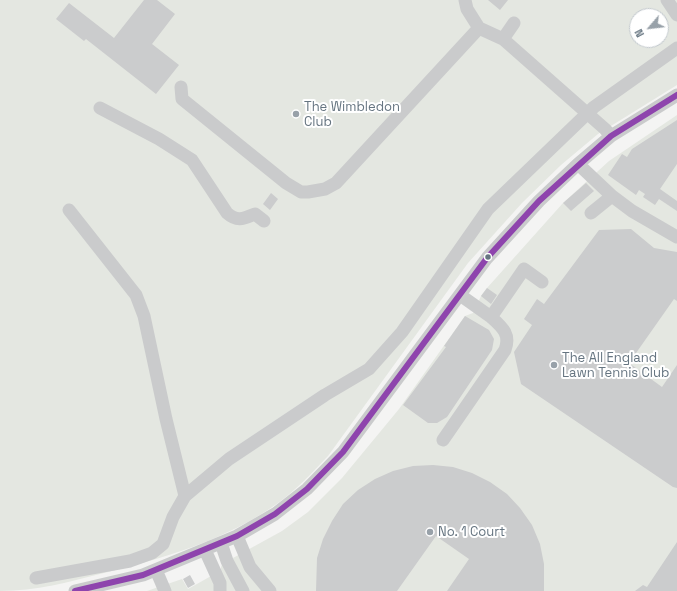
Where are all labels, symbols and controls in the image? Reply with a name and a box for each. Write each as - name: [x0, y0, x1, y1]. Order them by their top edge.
- north arrow: [629, 8, 669, 48]
- text: N: [631, 27, 647, 40]
- place label: The Wimbledon Club: [304, 99, 400, 130]
- marker: The Wimbledon Club: [291, 109, 301, 119]
- unlabelled marker: [483, 252, 493, 262]
- place label: The All England Lawn Tennis Club: [562, 350, 669, 381]
- marker: The All England Lawn Tennis Club: [549, 360, 559, 370]
- place label: No. 1 Court: [438, 524, 505, 540]
- marker: No. 1 Court: [425, 527, 435, 537]

